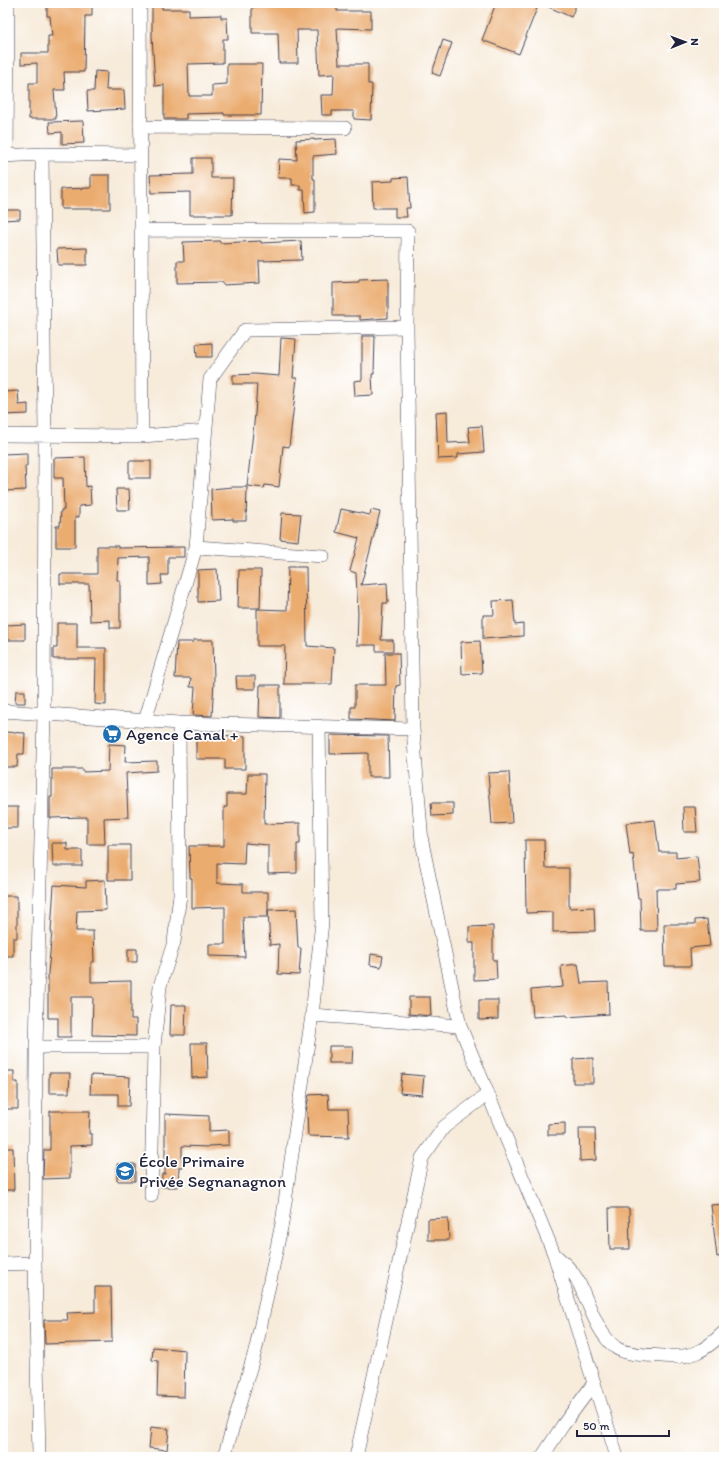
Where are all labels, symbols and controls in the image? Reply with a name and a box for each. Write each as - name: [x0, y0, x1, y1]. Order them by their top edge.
- north arrow: [665, 22, 705, 62]
- text: N: [688, 38, 701, 46]
- supermarket icon: Agence Canal +: [101, 723, 123, 745]
- place label: Agence Canal +: [126, 724, 239, 744]
- place label: École Primaire Privée Segnanagnon: [139, 1151, 286, 1191]
- school or university icon: École Primaire Privée Segnanagnon: [114, 1160, 136, 1182]
- scale bar: [577, 1412, 669, 1438]
- text: 50 m: [583, 1419, 609, 1433]

